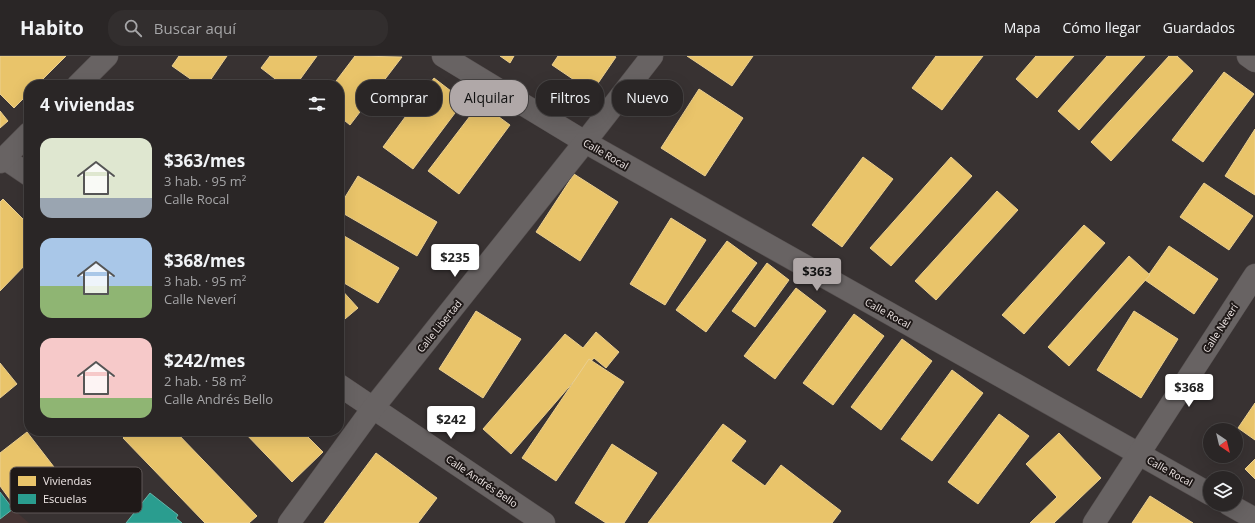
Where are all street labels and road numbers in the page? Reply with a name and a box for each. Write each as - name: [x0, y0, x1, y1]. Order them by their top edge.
- street label: Calle Rocal: [581, 135, 631, 173]
- street label: Calle Rocal: [863, 295, 913, 331]
- street label: Calle Libertad: [413, 297, 465, 355]
- street label: Calle Neverí: [1199, 301, 1241, 355]
- street label: Calle Andrés Bello: [443, 452, 521, 510]
- street label: Calle Rocal: [1145, 453, 1195, 489]

